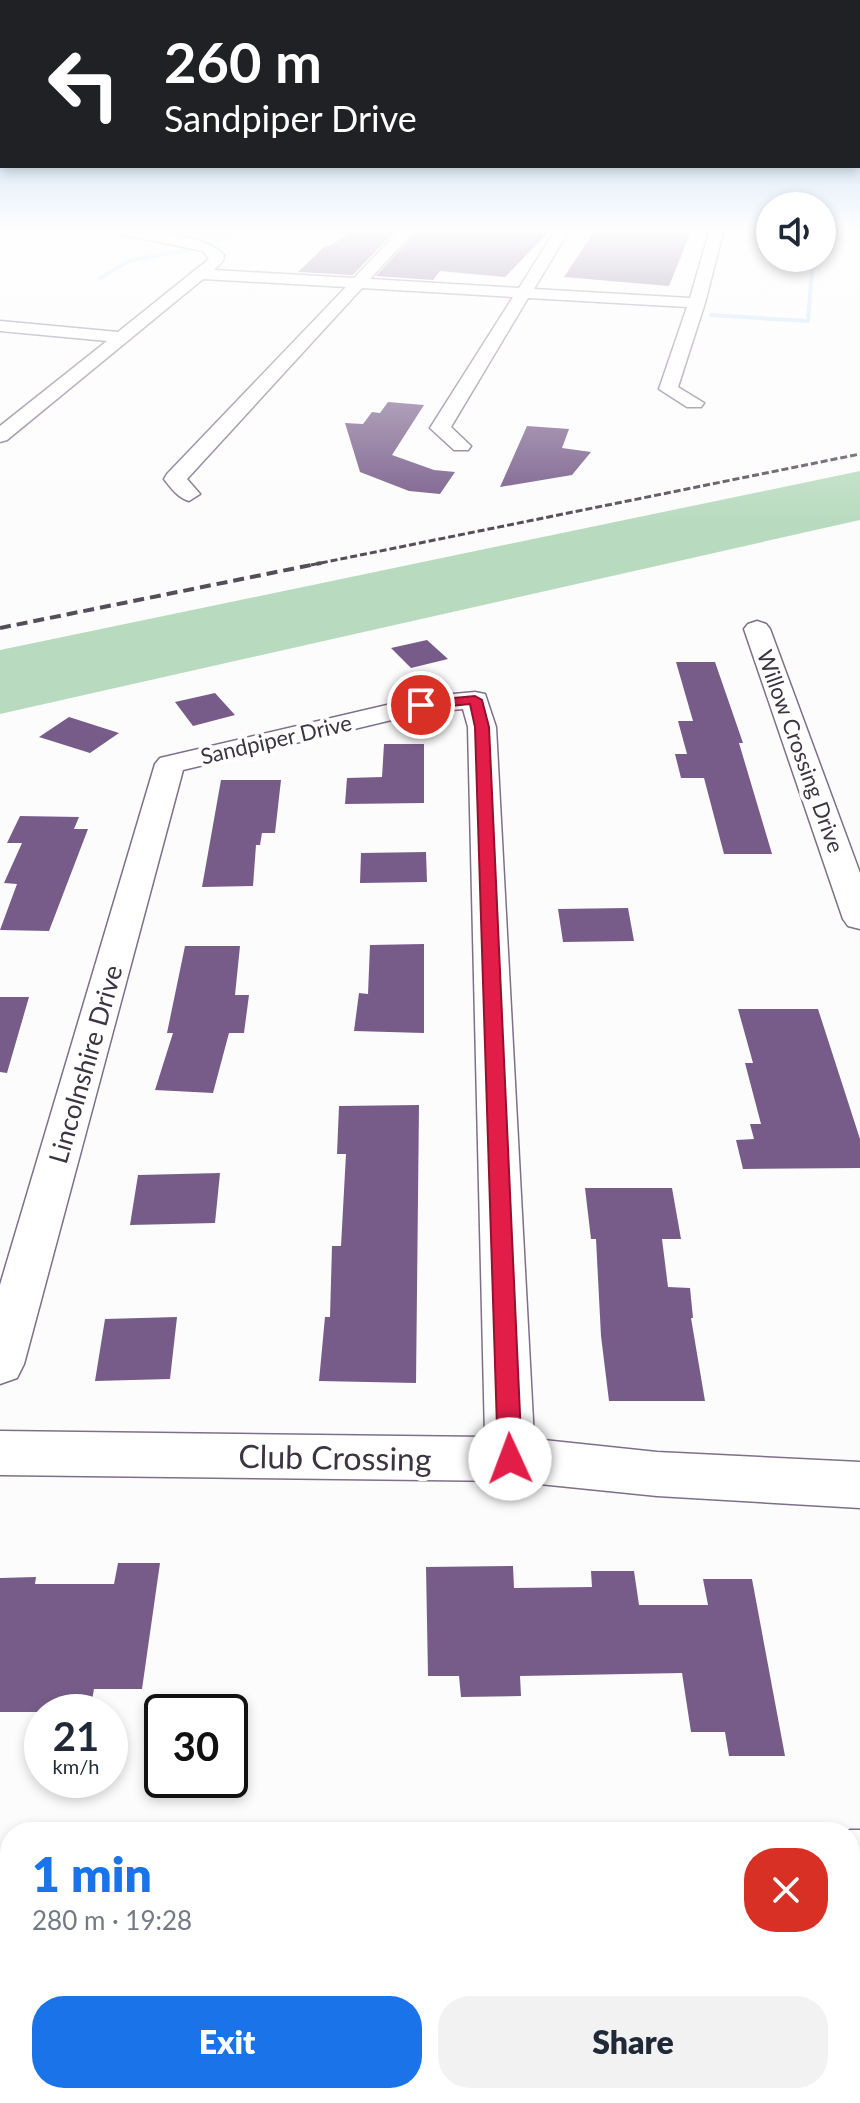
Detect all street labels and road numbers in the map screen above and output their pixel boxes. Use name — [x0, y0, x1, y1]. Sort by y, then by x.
street label: Willow Crossing Drive — [752, 646, 850, 856]
street label: Sandpiper Drive — [198, 708, 354, 770]
street label: Lincolnshire Drive — [41, 961, 129, 1167]
street label: Club Crossing — [238, 1436, 432, 1478]

